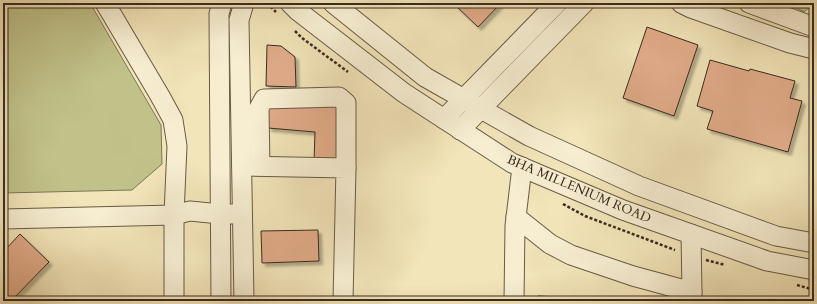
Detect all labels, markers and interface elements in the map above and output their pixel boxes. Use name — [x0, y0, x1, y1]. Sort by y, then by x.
street label: BHA MILLENIUM ROAD — [504, 150, 654, 228]

